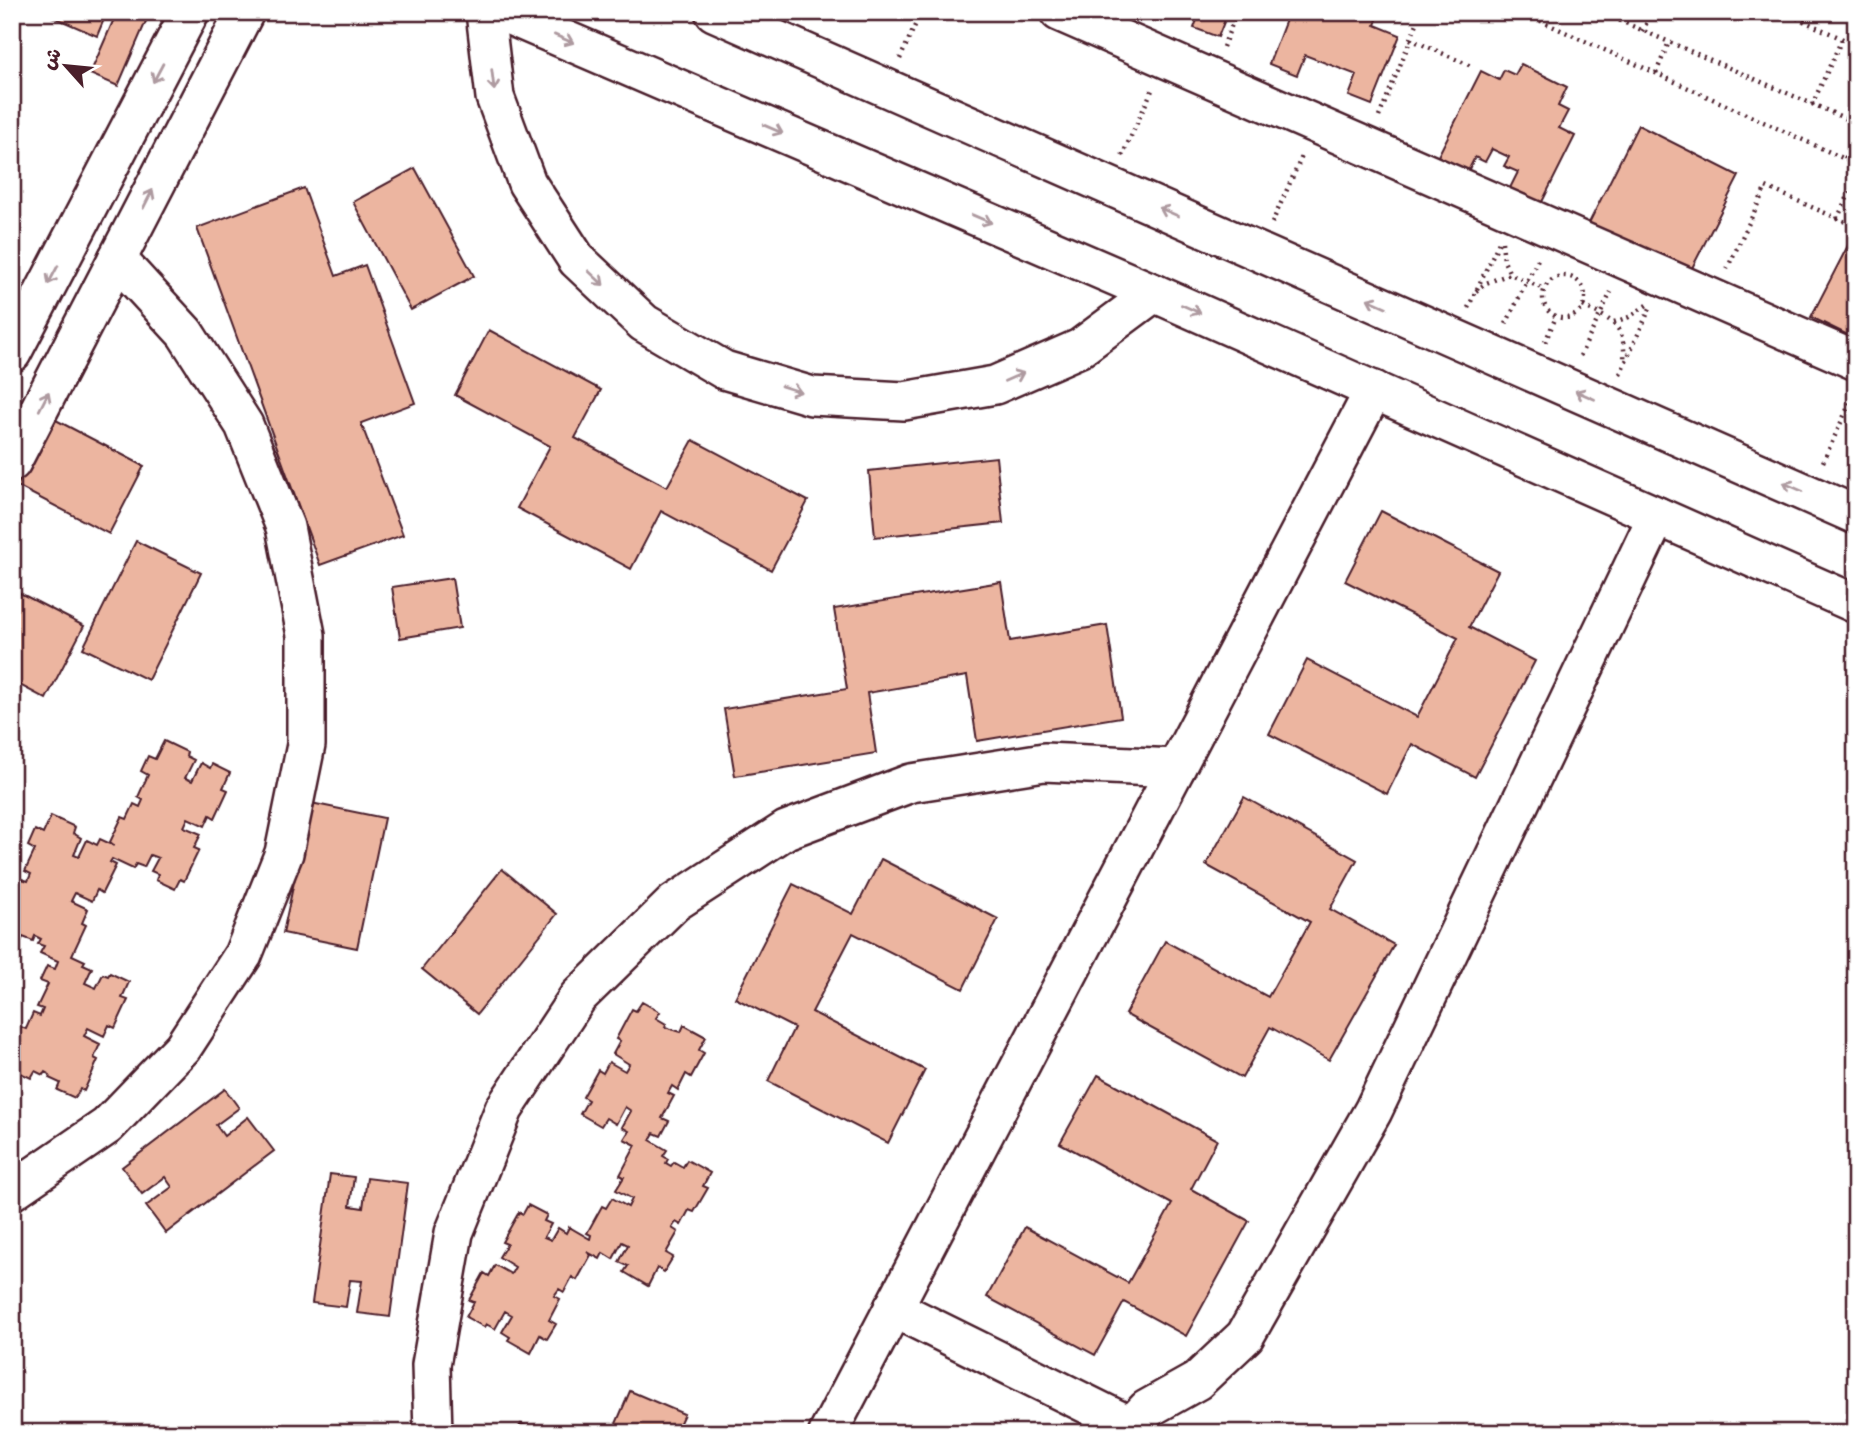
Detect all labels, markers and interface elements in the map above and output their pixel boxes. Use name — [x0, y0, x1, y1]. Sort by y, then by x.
north arrow — [32, 32, 102, 102]
one-way arrow — [553, 33, 574, 46]
text: ش — [35, 43, 69, 74]
one-way arrow — [151, 62, 164, 83]
one-way arrow — [486, 68, 499, 91]
one-way arrow — [762, 123, 783, 136]
one-way arrow — [142, 189, 156, 210]
one-way arrow — [1158, 205, 1180, 218]
one-way arrow — [971, 213, 992, 226]
one-way arrow — [46, 264, 60, 284]
one-way arrow — [587, 270, 604, 287]
one-way arrow — [1367, 296, 1388, 309]
one-way arrow — [1180, 303, 1201, 316]
one-way arrow — [1003, 370, 1024, 383]
one-way arrow — [779, 384, 801, 397]
one-way arrow — [1575, 388, 1597, 401]
one-way arrow — [37, 391, 51, 412]
one-way arrow — [1783, 480, 1804, 493]

